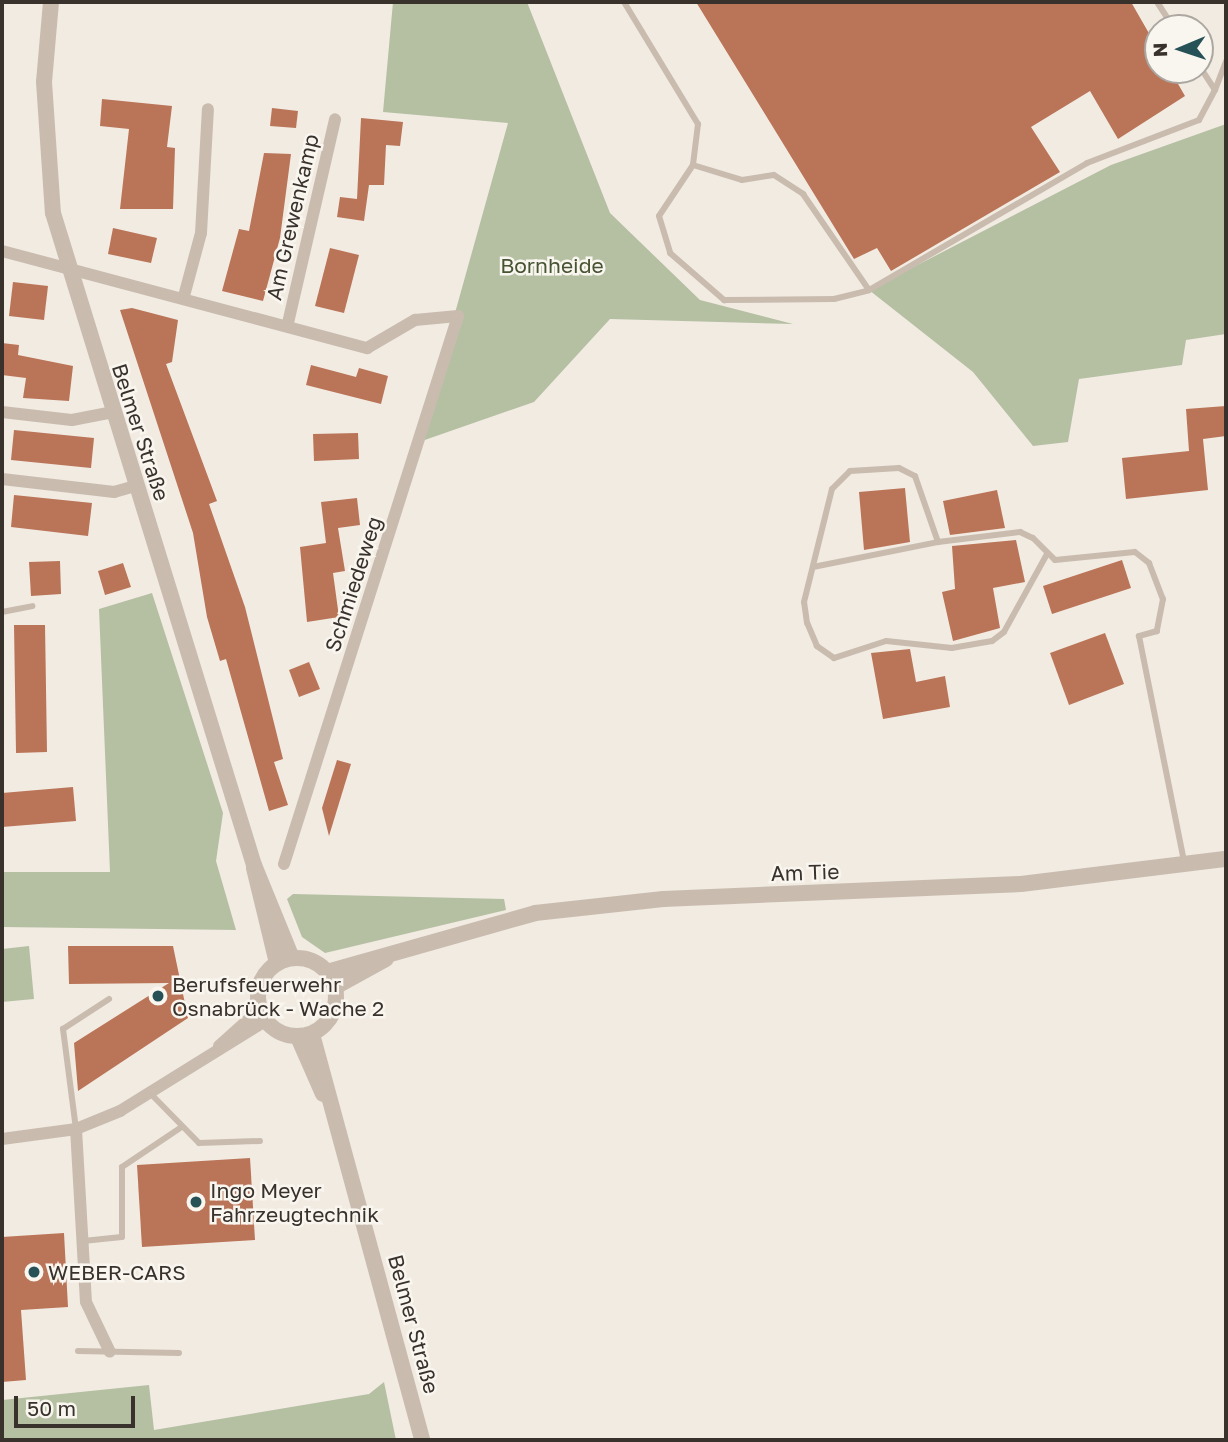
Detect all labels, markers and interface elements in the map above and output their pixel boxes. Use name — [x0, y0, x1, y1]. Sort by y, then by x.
north arrow — [1144, 14, 1214, 84]
text: N — [1148, 42, 1171, 57]
street label: Am Grewenkamp — [261, 132, 323, 302]
park label: Bornheide — [500, 252, 604, 278]
street label: Belmer Straße — [107, 360, 175, 504]
street label: Schmiedeweg — [319, 513, 387, 655]
street label: Am Tie — [770, 858, 840, 886]
place label: Berufsfeuerwehr Osnabrück - Wache 2 — [172, 971, 384, 1021]
marker: Berufsfeuerwehr Osnabrück - Wache 2 — [150, 988, 166, 1004]
place label: Ingo Meyer Fahrzeugtechnik — [210, 1177, 379, 1227]
marker: Ingo Meyer Fahrzeugtechnik — [188, 1194, 204, 1210]
street label: Belmer Straße — [383, 1252, 445, 1396]
place label: WEBER-CARS — [48, 1259, 186, 1285]
marker: WEBER-CARS — [26, 1264, 42, 1280]
scale bar — [18, 1382, 138, 1426]
text: 50 m — [27, 1395, 76, 1421]

